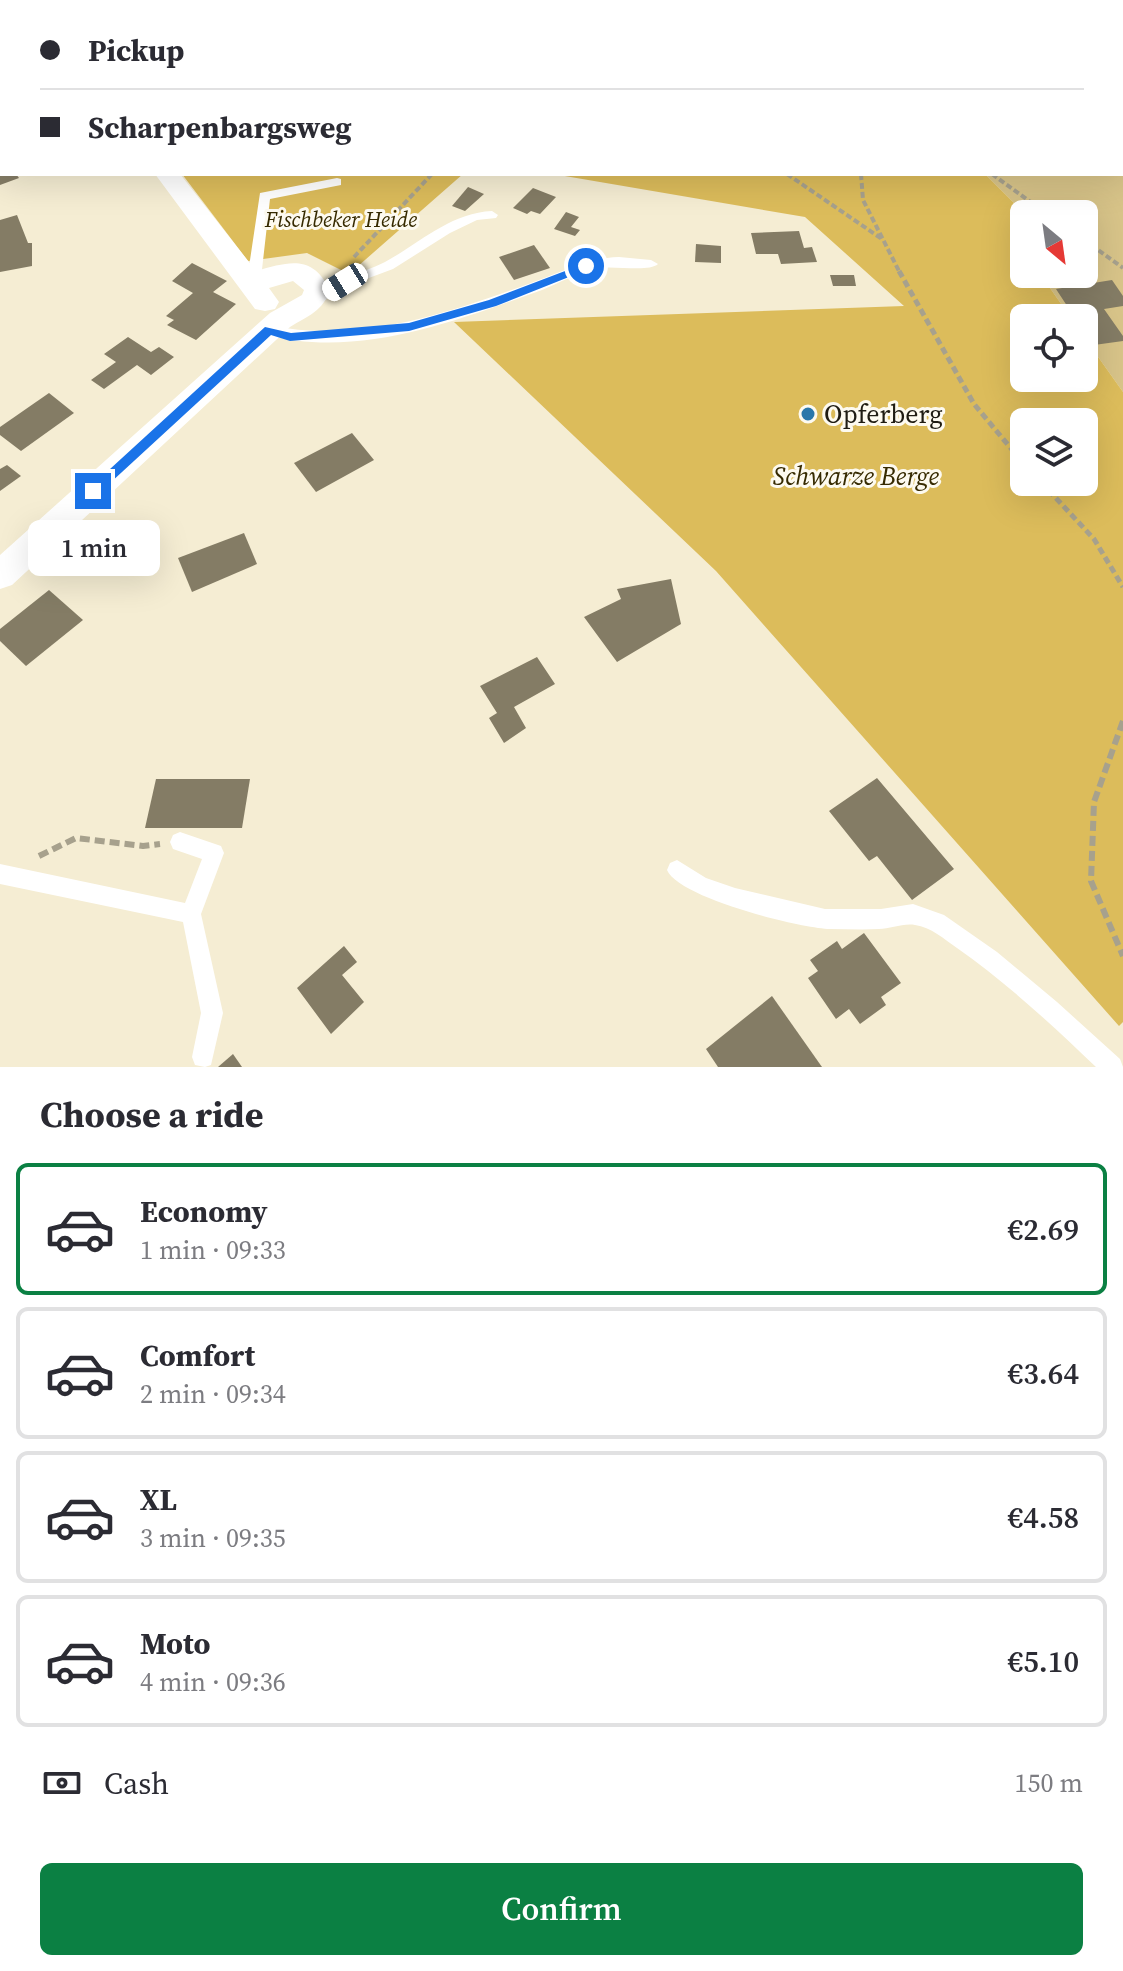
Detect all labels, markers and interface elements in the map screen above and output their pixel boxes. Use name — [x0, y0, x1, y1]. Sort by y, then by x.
text: Pickup — [88, 30, 184, 71]
text: Scharpenbargsweg — [88, 107, 352, 148]
north arrow — [1010, 200, 1098, 288]
map controls — [1010, 200, 1098, 496]
park label: Fischbeker Heide — [264, 204, 417, 234]
route start — [568, 248, 604, 284]
car — [318, 259, 372, 305]
button: locate — [1010, 304, 1098, 392]
place label: Opferberg — [824, 396, 943, 432]
marker: Opferberg — [799, 405, 817, 423]
button: layers — [1010, 408, 1098, 496]
park label: Schwarze Berge — [773, 458, 940, 494]
route end — [75, 473, 111, 509]
callout: 1 min — [27, 519, 159, 575]
text: 1 min — [61, 530, 127, 566]
text: Choose a ride — [40, 1090, 263, 1139]
text: Economy — [140, 1191, 268, 1232]
icon: car — [44, 1193, 116, 1265]
text: €2.69 — [1008, 1209, 1079, 1250]
text: 1 min · 09:33 — [140, 1232, 286, 1268]
text: Comfort — [140, 1335, 255, 1376]
icon: car — [44, 1337, 116, 1409]
text: €3.64 — [1008, 1353, 1079, 1394]
text: 2 min · 09:34 — [140, 1376, 286, 1412]
text: XL — [140, 1479, 177, 1520]
icon: car — [44, 1481, 116, 1553]
text: €4.58 — [1008, 1497, 1079, 1538]
text: 3 min · 09:35 — [140, 1520, 286, 1556]
text: Moto — [140, 1623, 211, 1664]
icon: car — [44, 1625, 116, 1697]
text: €5.10 — [1008, 1641, 1079, 1682]
text: 4 min · 09:36 — [140, 1664, 286, 1700]
icon: cash — [40, 1761, 84, 1805]
text: Cash — [104, 1763, 169, 1804]
text: 150 m — [1015, 1765, 1083, 1801]
button: Confirm — [40, 1863, 1083, 1955]

